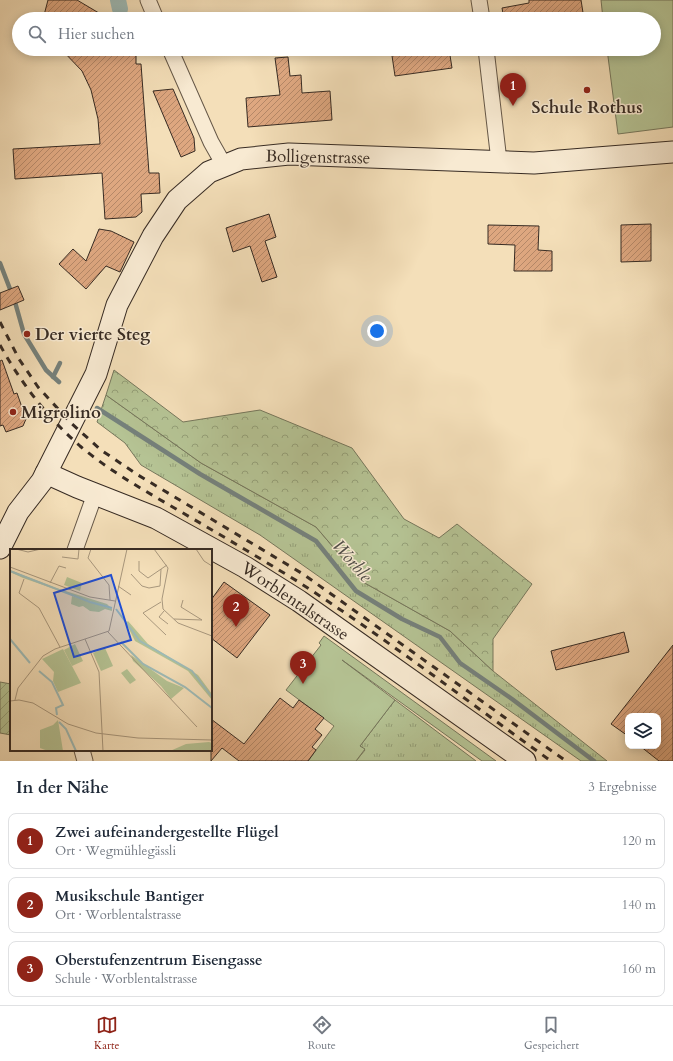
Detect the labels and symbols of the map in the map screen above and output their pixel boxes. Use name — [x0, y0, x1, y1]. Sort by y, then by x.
pin: 1 — [500, 73, 526, 106]
marker: Schule Rothus — [582, 85, 592, 95]
place label: Schule Rothus — [531, 96, 643, 119]
street label: Bolligenstrasse — [265, 145, 371, 169]
your location — [367, 321, 387, 341]
place label: Der vierte Steg — [35, 323, 151, 346]
marker: Der vierte Steg — [22, 329, 32, 339]
place label: Migrolino — [21, 401, 101, 424]
marker: Migrolino — [8, 407, 18, 417]
water label: Worble — [326, 534, 378, 589]
inset map — [10, 549, 212, 751]
street label: Worblentalstrasse — [236, 556, 354, 646]
pin: 2 — [223, 594, 249, 627]
pin: 3 — [290, 651, 316, 684]

